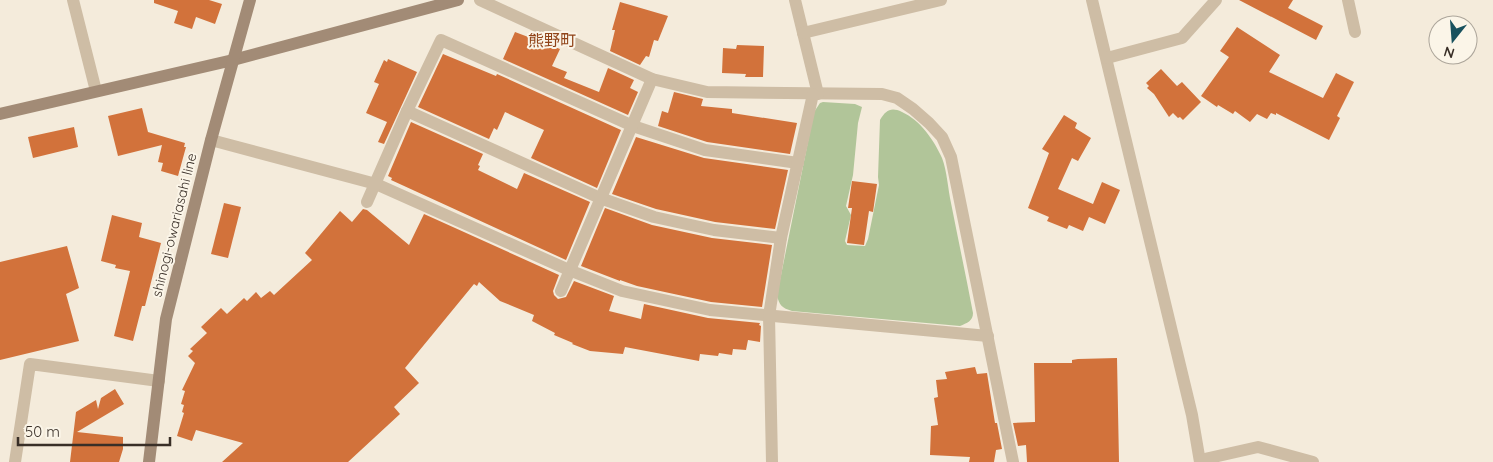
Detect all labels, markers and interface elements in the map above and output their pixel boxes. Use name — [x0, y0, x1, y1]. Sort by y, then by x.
north arrow — [1428, 15, 1478, 65]
district label: 熊野町 — [528, 30, 576, 50]
text: N — [1442, 42, 1457, 63]
street label: shinogi-owariasahi line — [147, 151, 201, 299]
scale bar — [18, 414, 170, 446]
text: 50 m — [25, 422, 60, 441]

